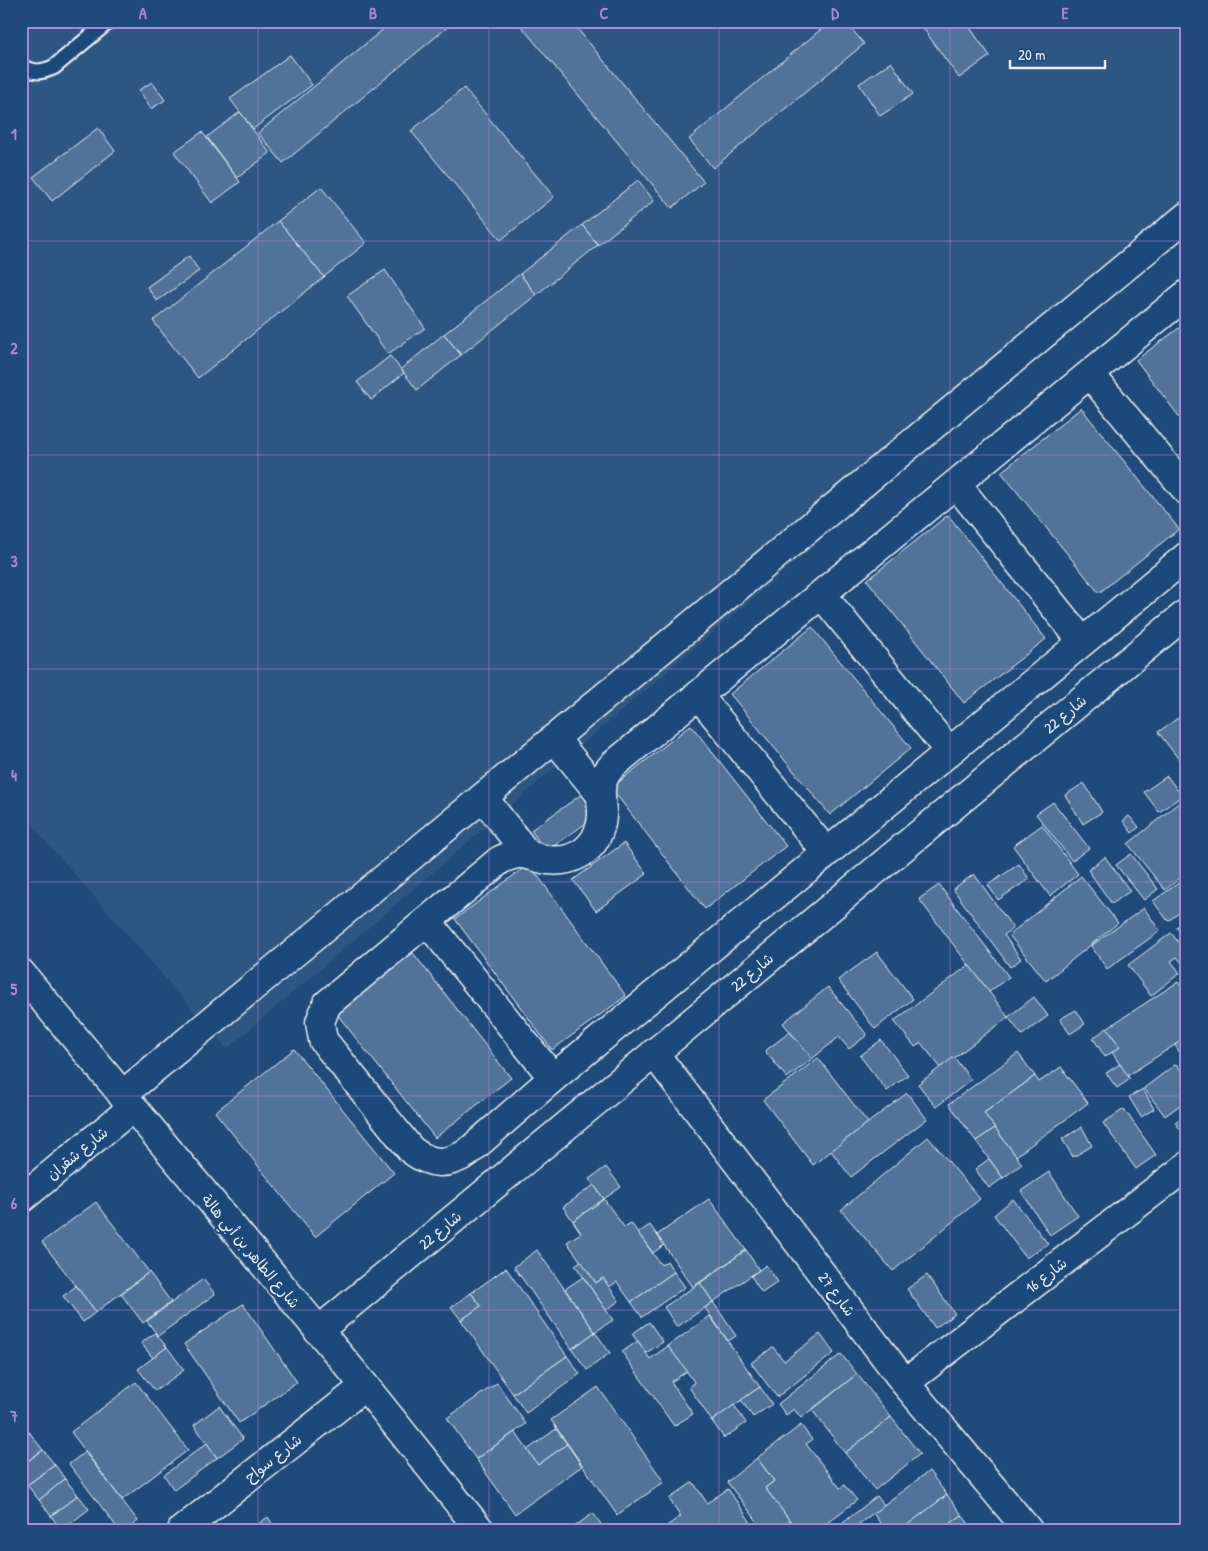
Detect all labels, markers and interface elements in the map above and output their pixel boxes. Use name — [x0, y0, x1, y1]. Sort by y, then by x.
text: A — [139, 2, 147, 24]
text: B — [369, 2, 377, 24]
text: C — [600, 2, 609, 24]
text: D — [831, 2, 839, 24]
text: E — [1061, 2, 1069, 24]
scale bar — [1010, 38, 1106, 70]
text: 20 m — [1018, 44, 1045, 65]
text: 1 — [11, 123, 17, 145]
text: 2 — [10, 337, 18, 359]
text: 3 — [10, 550, 18, 572]
street label: شارع 22 — [1039, 690, 1091, 738]
text: 4 — [11, 764, 17, 786]
street label: شارع 22 — [726, 948, 778, 996]
text: 5 — [11, 978, 18, 1000]
street label: شارع شقران — [42, 1122, 112, 1184]
street label: شارع الطاهر بن أبي هالة — [195, 1189, 305, 1314]
text: 6 — [11, 1192, 18, 1214]
street label: شارع 22 — [414, 1206, 466, 1254]
street label: شارع 16 — [1021, 1252, 1071, 1298]
street label: شارع 27 — [813, 1268, 861, 1320]
text: 7 — [9, 1405, 18, 1427]
street label: شارع سواح — [240, 1429, 306, 1487]

